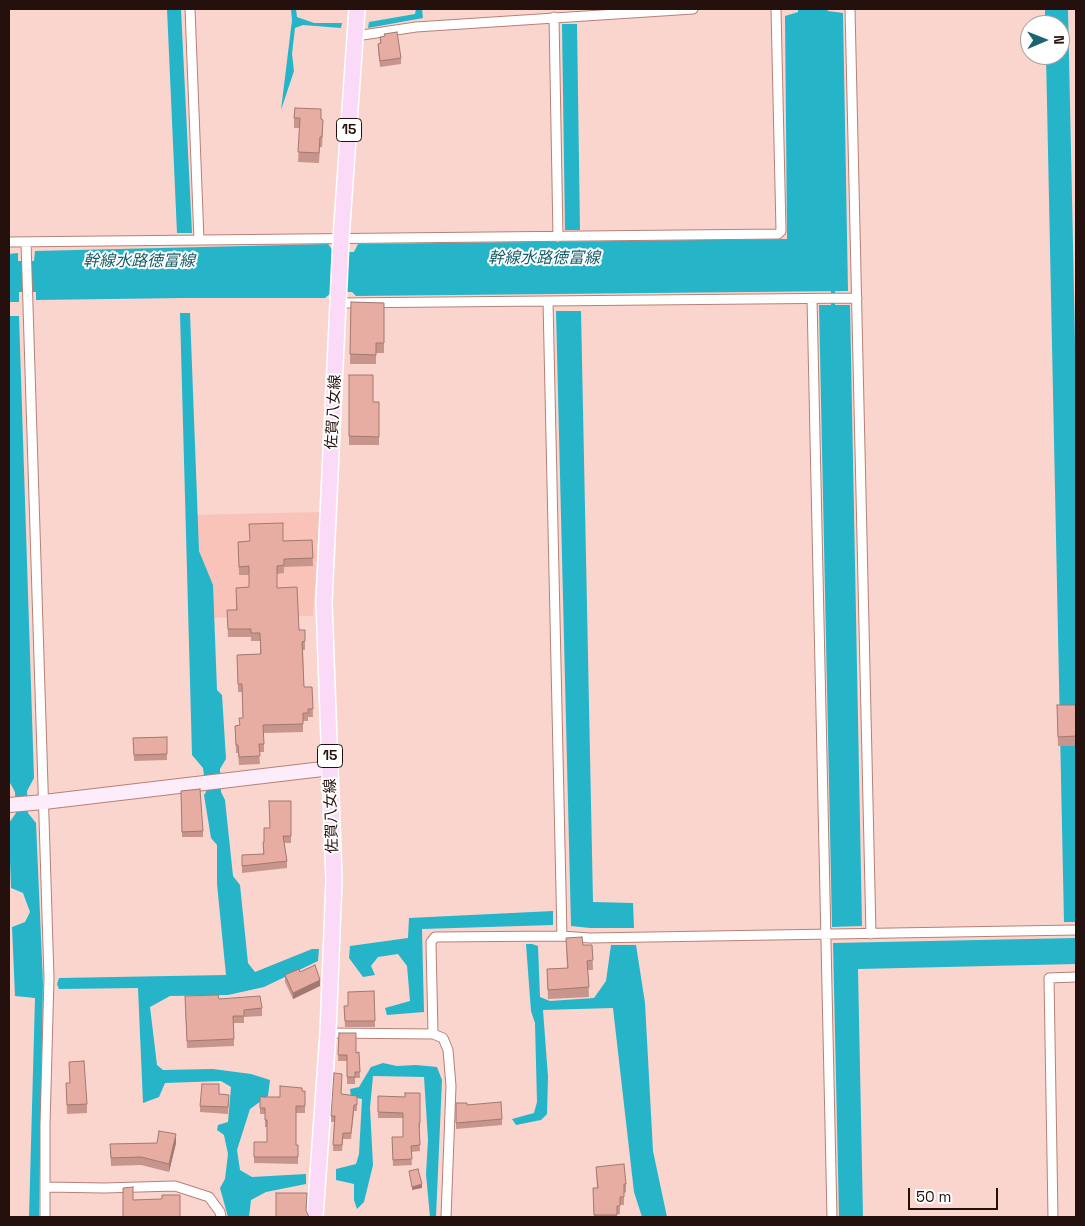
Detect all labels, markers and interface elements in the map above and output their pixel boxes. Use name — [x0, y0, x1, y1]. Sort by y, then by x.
north arrow — [1020, 15, 1070, 65]
text: N — [1050, 35, 1068, 45]
road number: 15 — [336, 118, 362, 142]
water label: 幹線水路徳富線 — [488, 249, 600, 269]
water label: 幹線水路徳富線 — [83, 252, 195, 272]
street label: 佐賀八女線 — [323, 374, 345, 450]
road number: 15 — [318, 744, 342, 768]
street label: 佐賀八女線 — [322, 778, 342, 854]
scale bar — [910, 1178, 1000, 1210]
text: 50 m — [916, 1187, 951, 1206]

